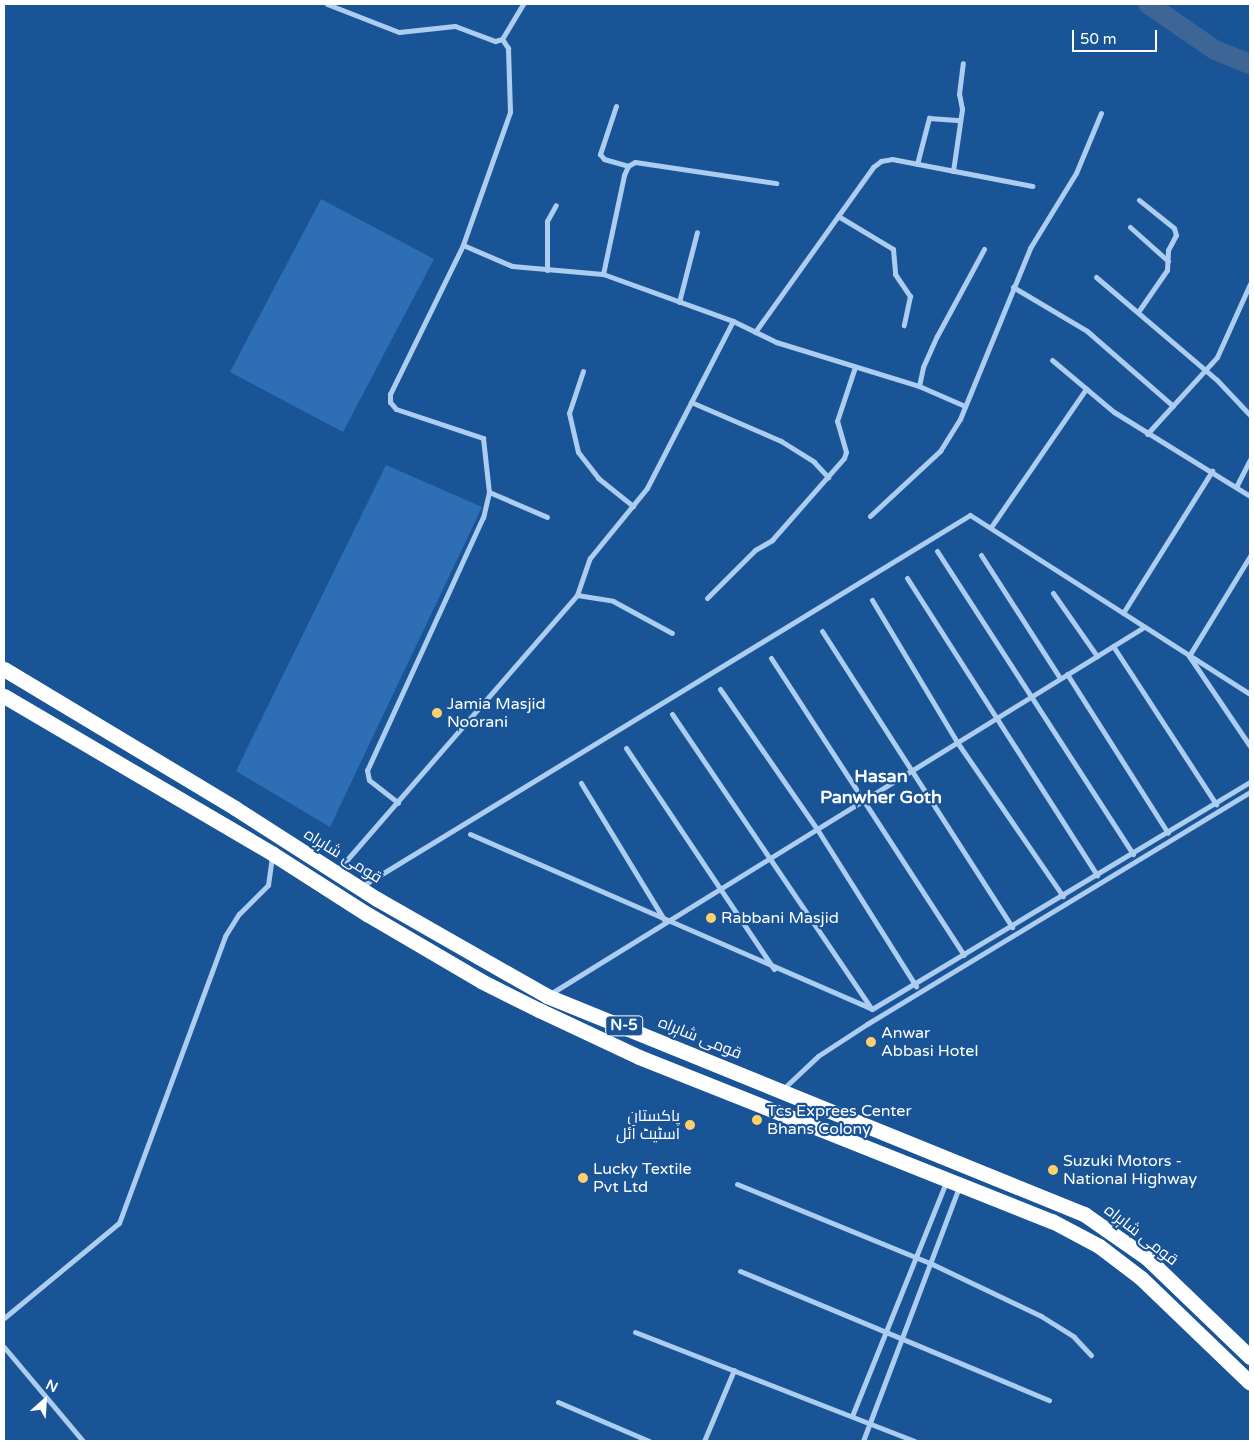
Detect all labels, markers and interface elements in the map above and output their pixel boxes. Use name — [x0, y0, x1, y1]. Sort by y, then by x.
scale bar — [1074, 20, 1159, 52]
text: 50 m — [1080, 30, 1117, 48]
place label: Jamia Masjid Noorani — [447, 694, 546, 732]
marker: Jamia Masjid Noorani — [431, 707, 443, 719]
district label: Hasan Panwher Goth — [820, 766, 942, 809]
street label: قومی شاہراہ — [301, 824, 385, 888]
place label: Rabbani Masjid — [721, 908, 839, 928]
marker: Rabbani Masjid — [705, 912, 717, 924]
street label: قومی شاہراہ — [656, 1013, 744, 1063]
road number: N-5 — [604, 1014, 644, 1038]
place label: Anwar Abbasi Hotel — [881, 1023, 978, 1061]
marker: Anwar Abbasi Hotel — [865, 1036, 877, 1048]
place label: Tcs Exprees Center Bhans Colony — [767, 1101, 912, 1139]
place label: پاکستان اسٹیٹ آئل — [616, 1106, 680, 1144]
marker: Tcs Exprees Center Bhans Colony — [751, 1114, 763, 1126]
marker: پاکستان اسٹیٹ آئل — [684, 1119, 696, 1131]
place label: Suzuki Motors - National Highway — [1063, 1151, 1197, 1189]
place label: Lucky Textile Pvt Ltd — [593, 1159, 691, 1197]
marker: Suzuki Motors - National Highway — [1047, 1164, 1059, 1176]
marker: Lucky Textile Pvt Ltd — [577, 1172, 589, 1184]
street label: قومی شاہراہ — [1100, 1200, 1182, 1270]
north arrow — [20, 1375, 70, 1425]
text: N — [43, 1376, 61, 1396]

